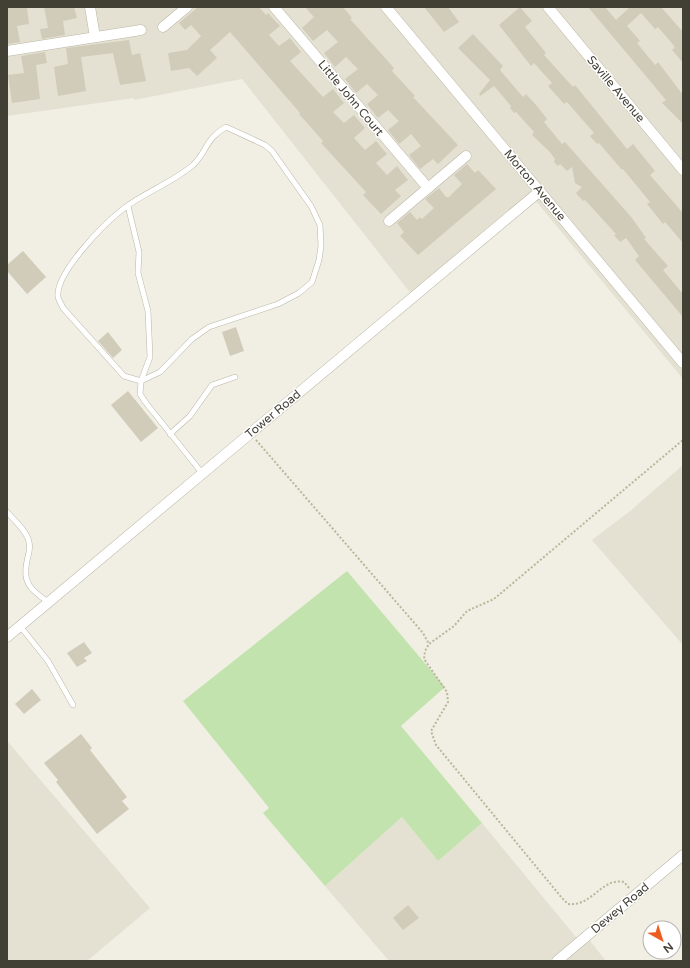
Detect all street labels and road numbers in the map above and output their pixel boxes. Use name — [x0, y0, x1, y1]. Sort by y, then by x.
street label: Saville Avenue — [584, 53, 648, 125]
street label: Little John Court — [315, 57, 387, 139]
street label: Morton Avenue — [501, 147, 569, 224]
street label: Tower Road — [243, 387, 303, 441]
street label: Dewey Road — [588, 880, 652, 936]

